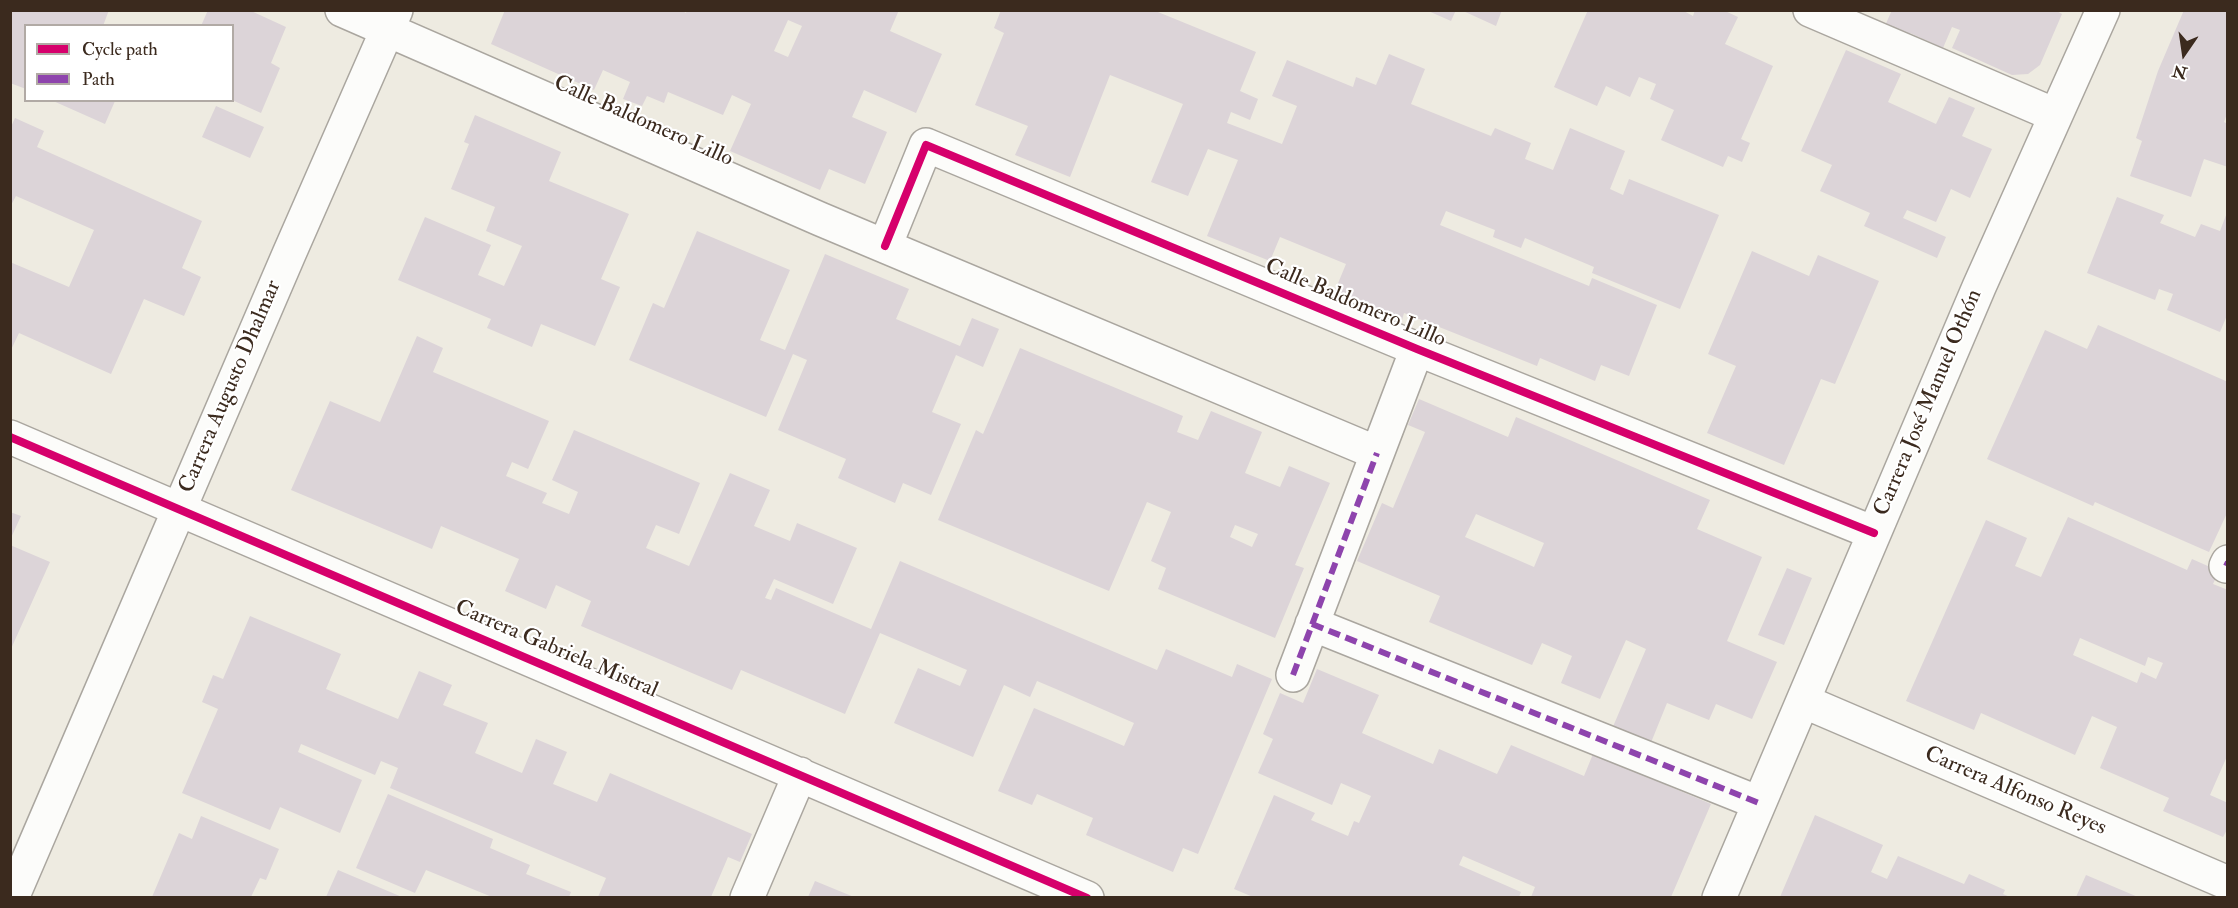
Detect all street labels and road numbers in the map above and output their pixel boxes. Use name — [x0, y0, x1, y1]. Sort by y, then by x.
street label: Calle Baldomero Lillo — [549, 71, 737, 173]
street label: Calle Baldomero Lillo — [1261, 254, 1449, 354]
street label: Carrera Augusto Dhalmar — [174, 277, 288, 497]
street label: Carrera José Manuel Othón — [1869, 286, 1989, 520]
street label: Carrera Gabriela Mistral — [451, 595, 661, 705]
street label: Carrera Alfonso Reyes — [1920, 742, 2110, 842]

